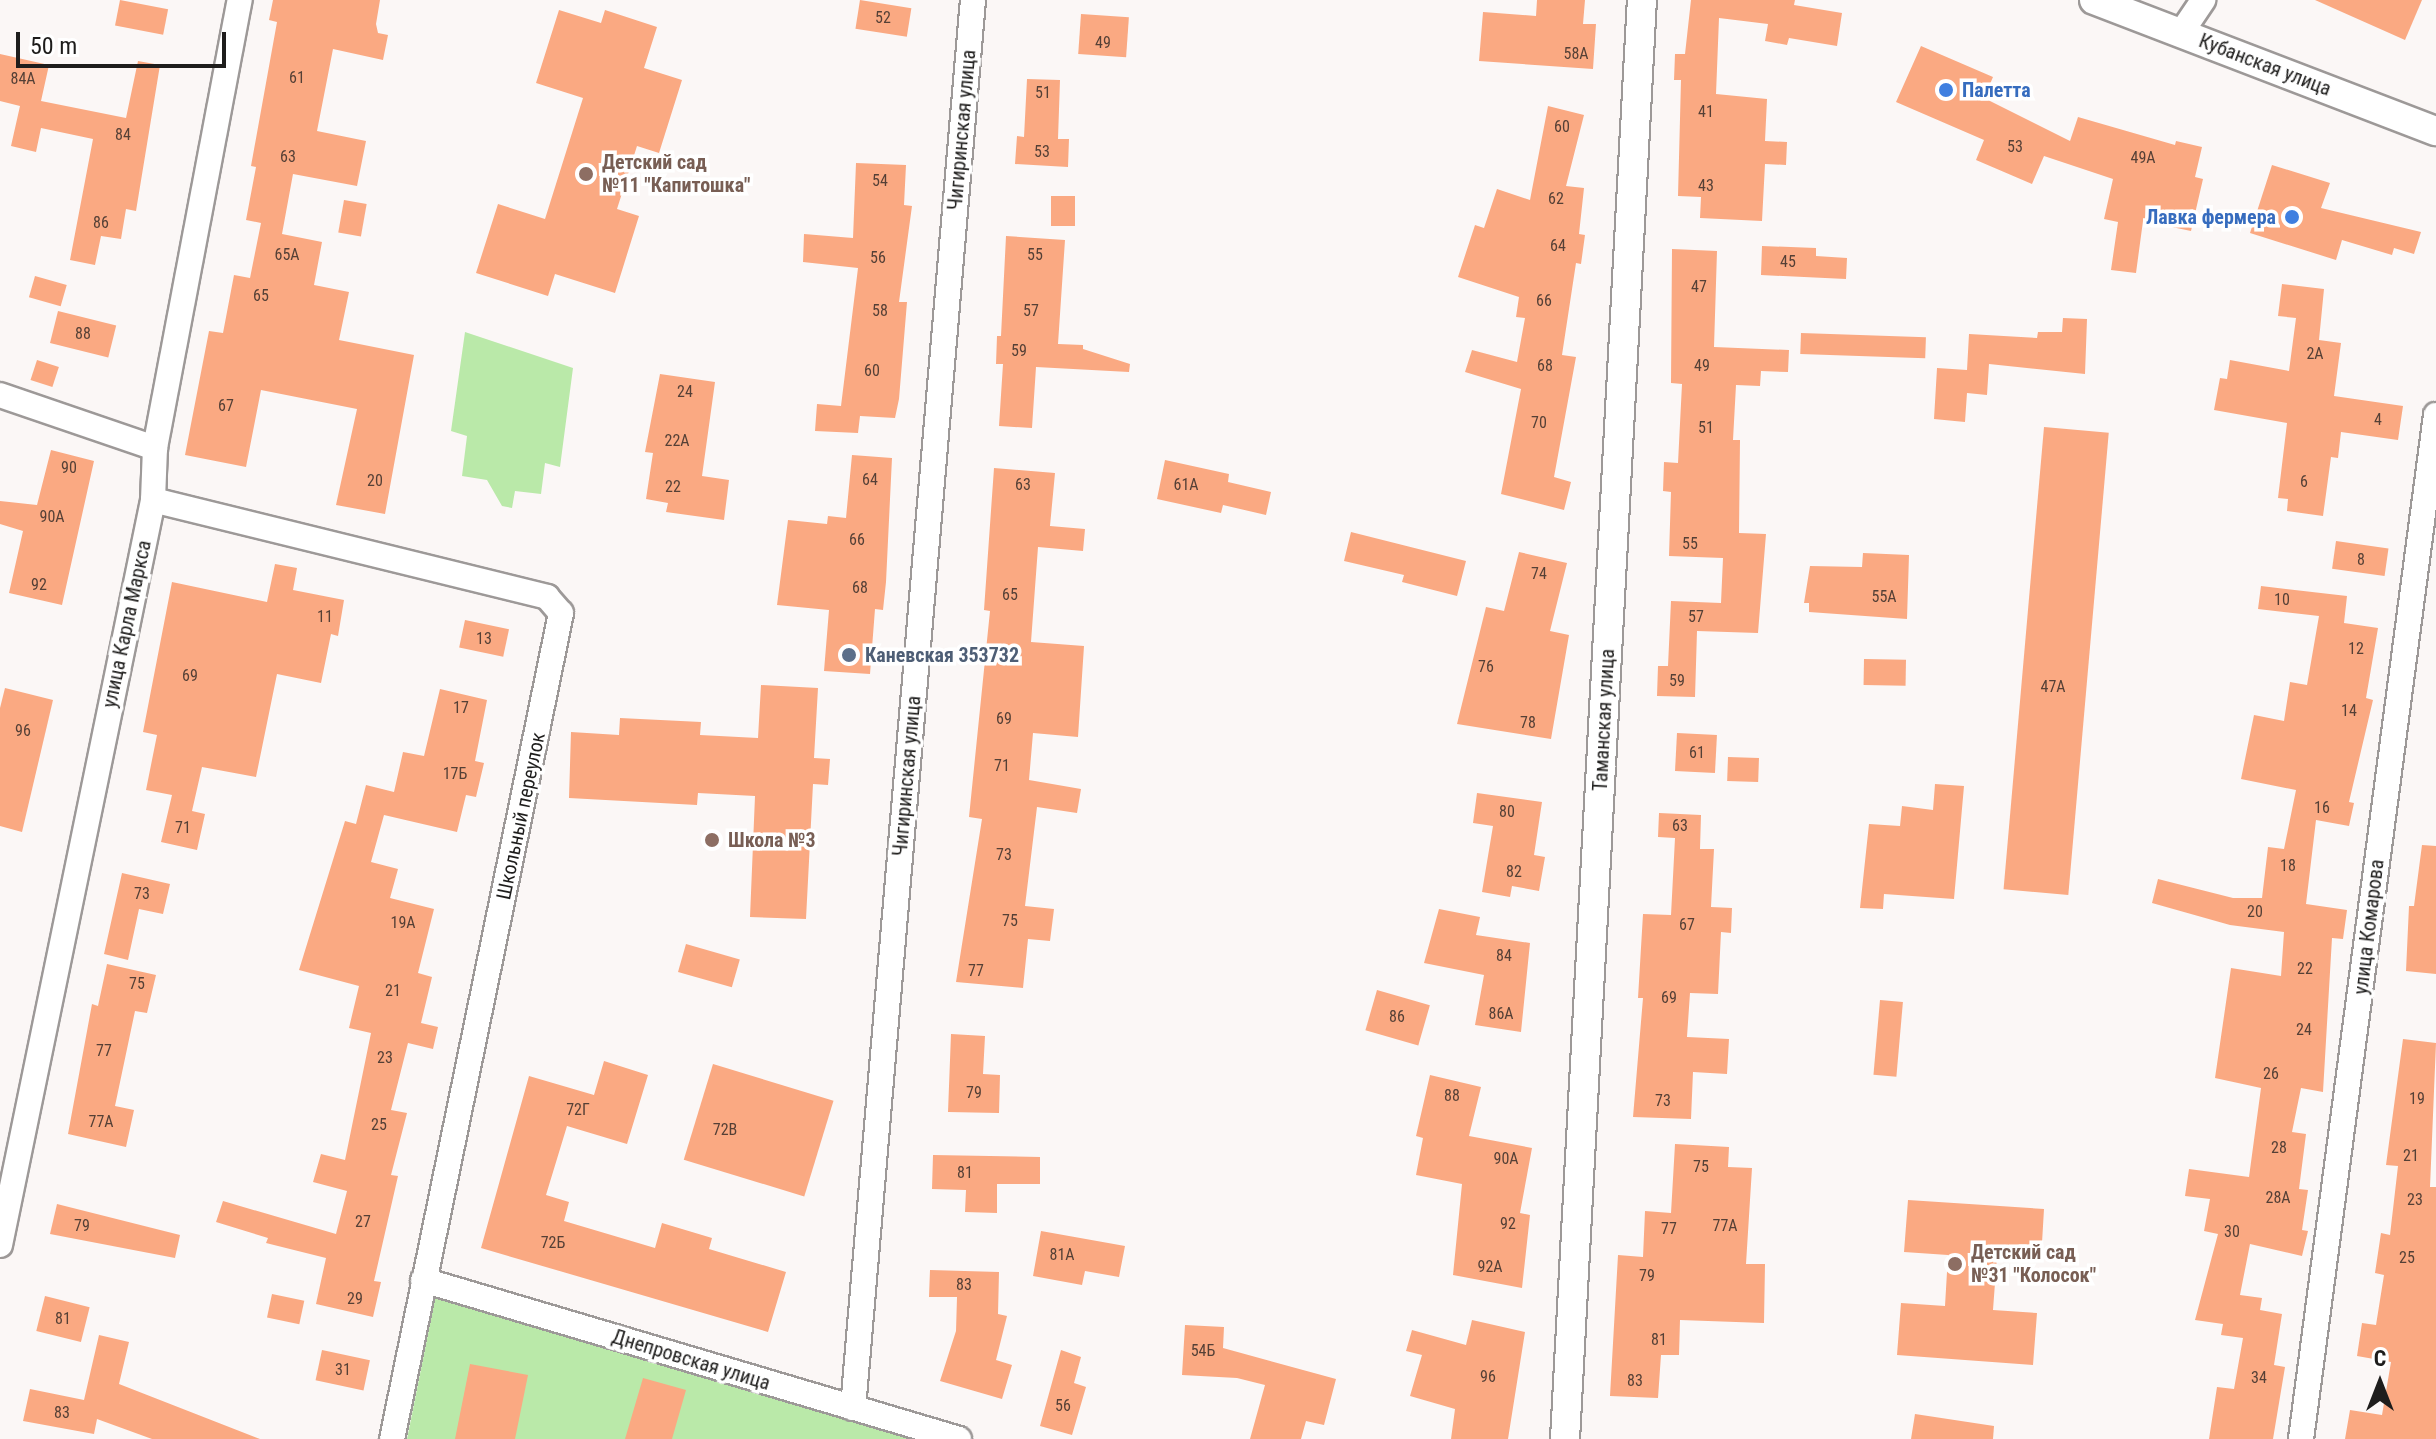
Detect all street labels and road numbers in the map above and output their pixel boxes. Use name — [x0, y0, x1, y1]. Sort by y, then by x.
street label: Кубанская улица — [2196, 29, 2334, 101]
street label: Чигиринская улица — [943, 49, 981, 211]
street label: улица Карла Маркса — [98, 538, 156, 710]
street label: Таманская улица — [1588, 648, 1620, 792]
street label: Чигиринская улица — [888, 695, 926, 857]
street label: Школьный переулок — [492, 730, 550, 902]
street label: улица Комарова — [2349, 858, 2389, 996]
street label: Днепровская улица — [609, 1325, 773, 1395]

